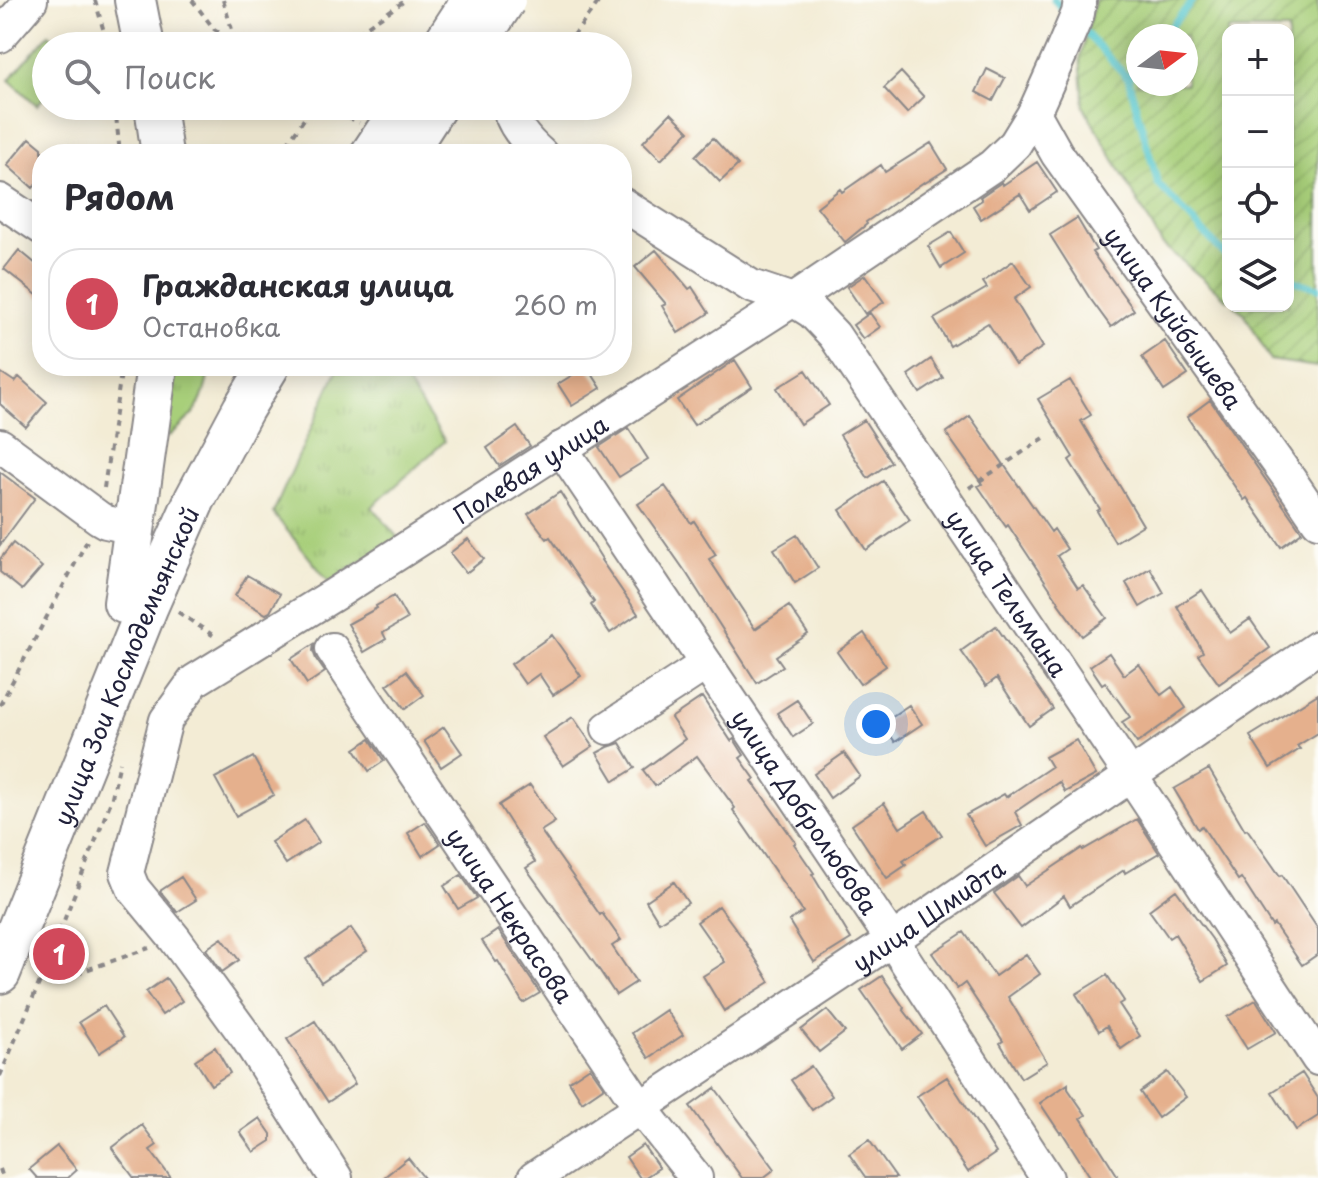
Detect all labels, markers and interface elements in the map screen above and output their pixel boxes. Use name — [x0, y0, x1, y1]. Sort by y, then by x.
north arrow — [1126, 24, 1198, 96]
map controls — [1222, 24, 1294, 312]
button: + — [1222, 24, 1294, 96]
search box — [32, 32, 632, 120]
icon: search — [60, 54, 104, 98]
text: Поиск — [124, 54, 215, 99]
button: − — [1222, 96, 1294, 168]
button: locate — [1222, 168, 1294, 240]
text: Рядом — [64, 170, 175, 222]
street label: улица Куйбышева — [1096, 219, 1252, 416]
button: layers — [1222, 240, 1294, 312]
text: Гражданская улица — [142, 262, 454, 307]
text: 1 — [86, 285, 98, 324]
text: 260 m — [514, 285, 598, 324]
text: Остановка — [142, 307, 280, 346]
street label: Полевая улица — [446, 406, 615, 532]
street label: улица Зои Космодемьянской — [43, 500, 208, 830]
street label: улица Тельмана — [938, 502, 1077, 684]
street label: улица Добролюбова — [723, 702, 888, 921]
your location — [856, 704, 896, 744]
street label: улица Некрасова — [438, 819, 583, 1010]
street label: улица Шмидта — [845, 850, 1012, 980]
pin: 1 — [33, 924, 85, 984]

